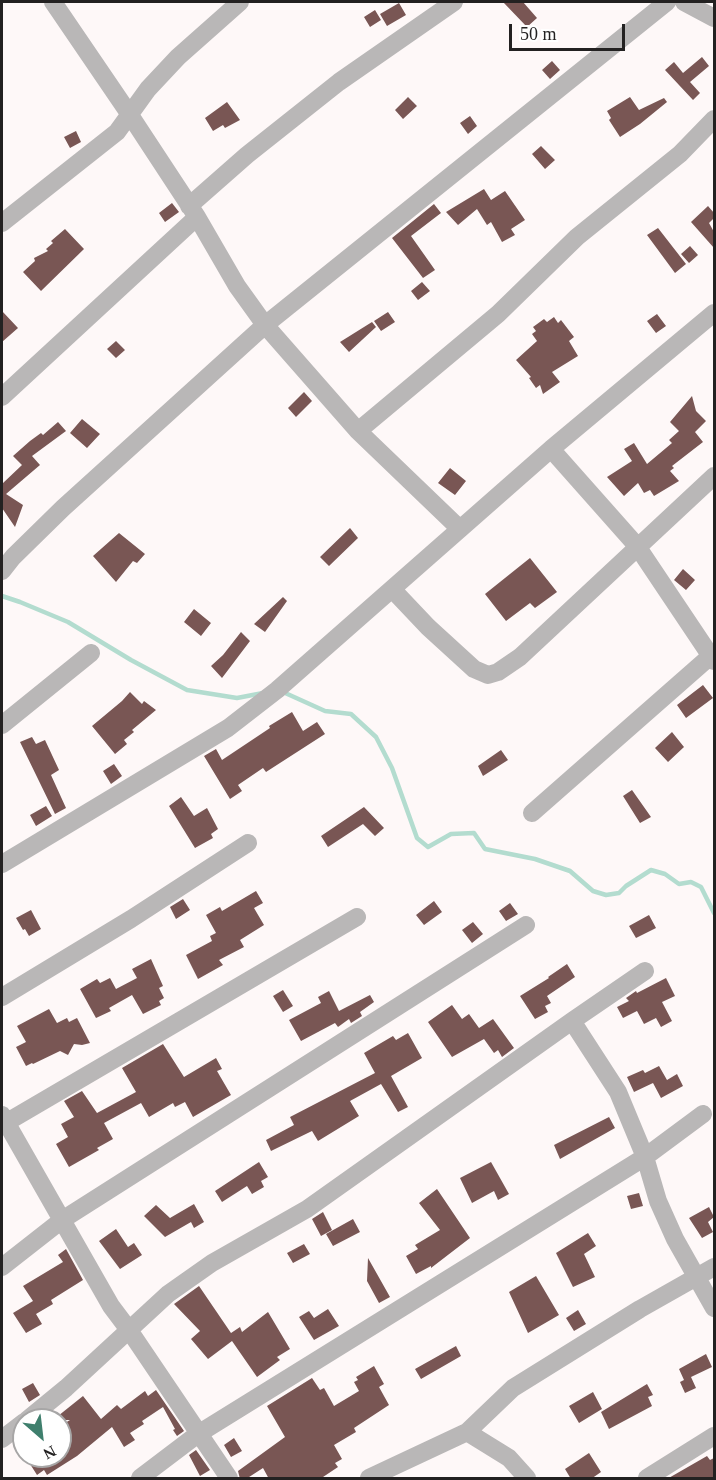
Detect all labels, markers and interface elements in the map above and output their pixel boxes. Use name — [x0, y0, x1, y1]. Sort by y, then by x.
scale bar — [512, 12, 628, 50]
text: 50 m — [520, 24, 557, 44]
north arrow — [12, 1408, 72, 1468]
text: N — [41, 1442, 59, 1463]

